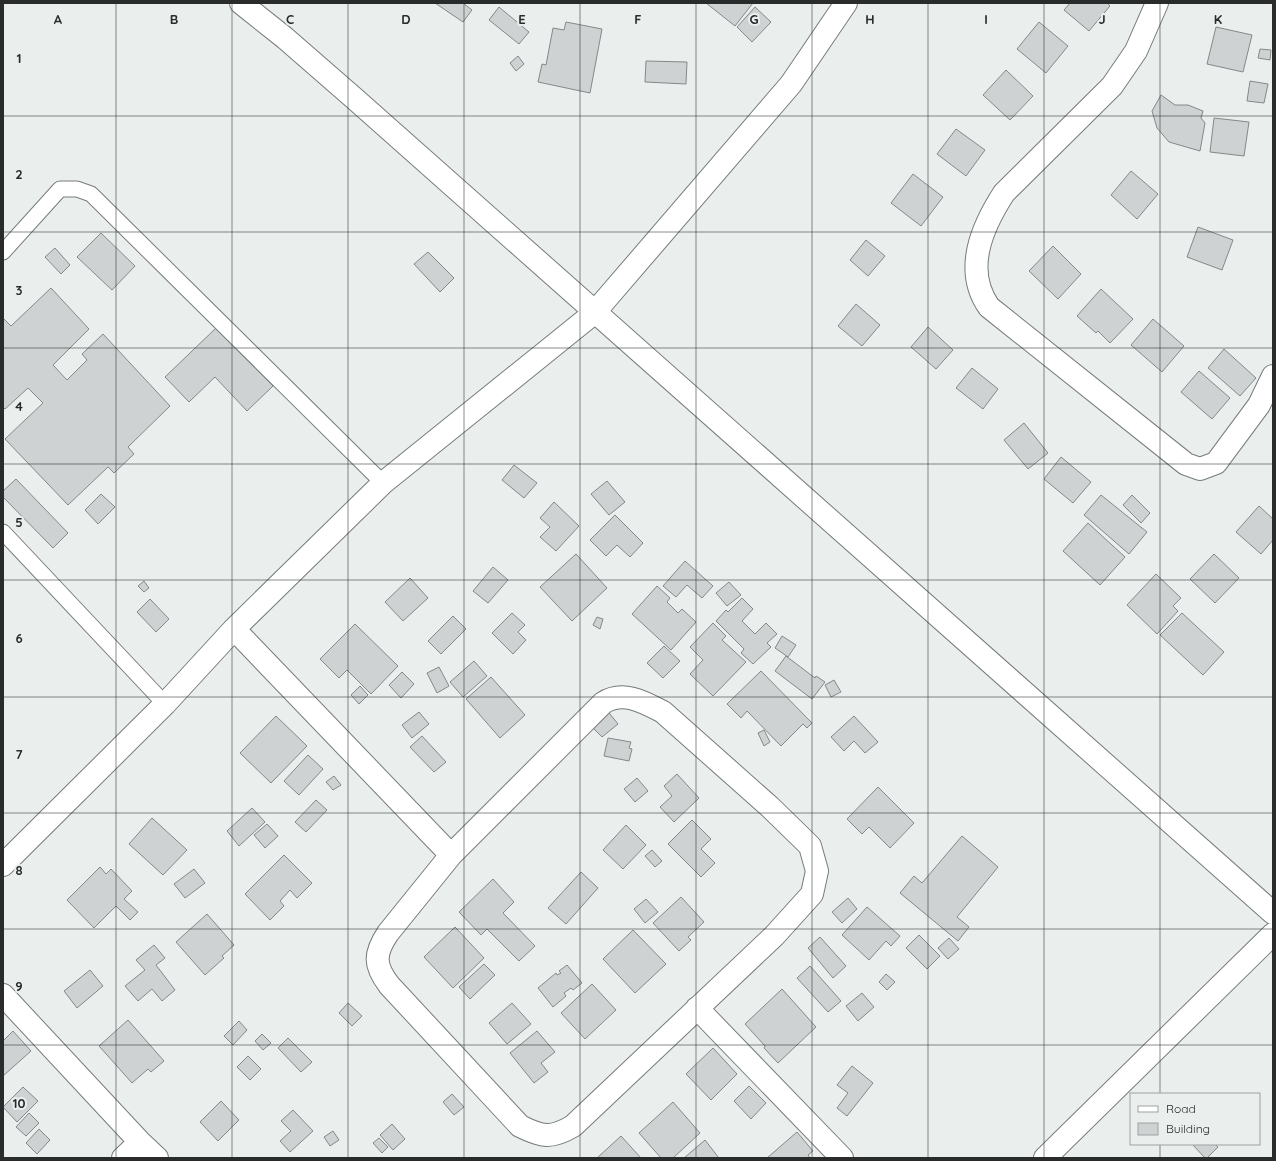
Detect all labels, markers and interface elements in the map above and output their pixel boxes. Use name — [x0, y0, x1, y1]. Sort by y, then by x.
text: A — [54, 11, 63, 27]
text: B — [170, 11, 178, 27]
text: C — [286, 11, 294, 27]
text: D — [401, 11, 411, 27]
text: E — [518, 11, 526, 27]
text: F — [634, 11, 642, 27]
text: G — [749, 11, 759, 27]
text: H — [865, 11, 875, 27]
text: I — [984, 11, 988, 27]
text: J — [1098, 11, 1106, 27]
text: K — [1214, 11, 1223, 27]
text: 1 — [16, 50, 22, 66]
text: 2 — [15, 166, 23, 182]
text: 3 — [16, 282, 23, 298]
text: 4 — [15, 398, 23, 414]
text: 5 — [15, 514, 23, 530]
text: 6 — [15, 630, 23, 646]
text: 7 — [15, 746, 23, 762]
text: 8 — [15, 862, 23, 878]
text: 9 — [15, 978, 23, 994]
legend — [1130, 1093, 1260, 1145]
text: 10 — [12, 1095, 26, 1111]
text: Road — [1166, 1101, 1196, 1116]
text: Building — [1166, 1121, 1210, 1136]

